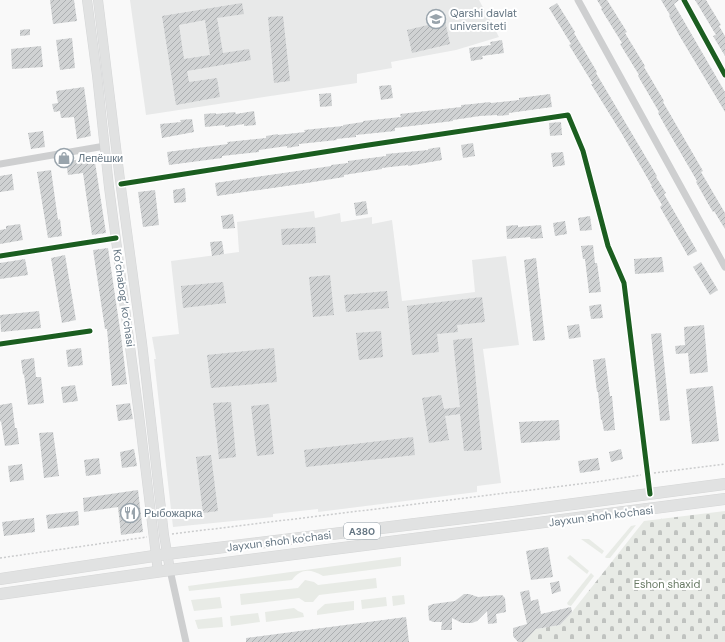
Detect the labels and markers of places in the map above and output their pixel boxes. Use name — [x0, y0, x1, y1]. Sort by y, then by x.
place label: Qarshi davlat universiteti — [450, 6, 517, 33]
school or university icon: Qarshi davlat universiteti — [425, 8, 447, 30]
shop icon: Лепёшки — [53, 147, 75, 169]
place label: Лепёшки — [78, 151, 123, 165]
restaurant icon: Рыбожарка — [119, 502, 141, 524]
place label: Рыбожарка — [144, 506, 203, 520]

